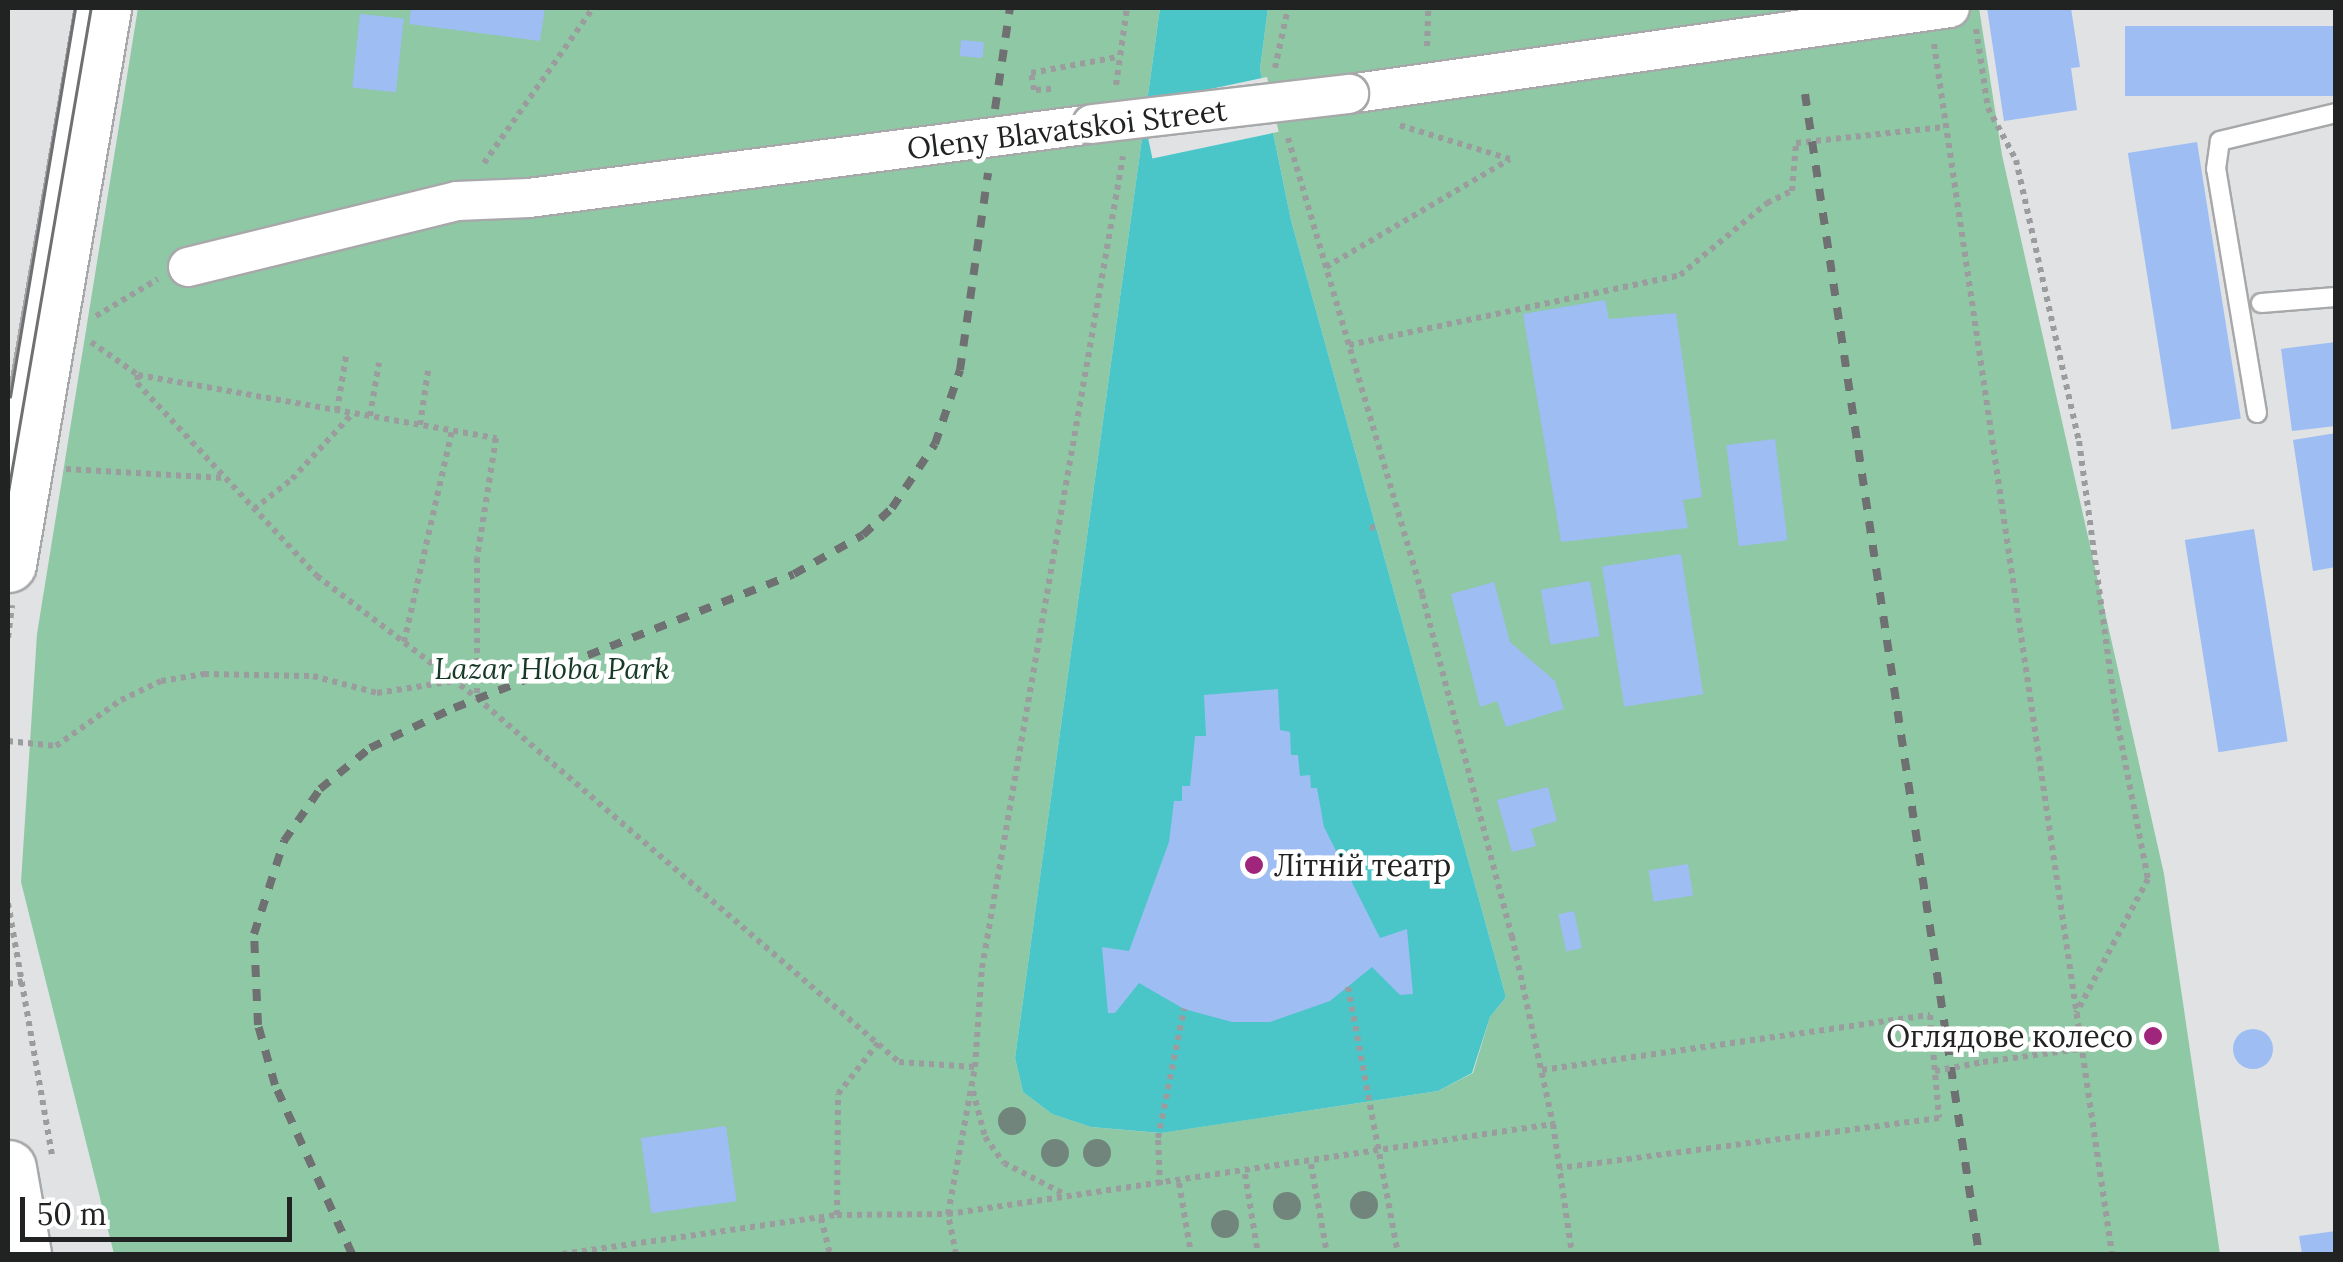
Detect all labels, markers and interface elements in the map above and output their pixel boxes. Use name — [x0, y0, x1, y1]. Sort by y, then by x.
street label: Oleny Blavatskoi Street — [905, 92, 1229, 166]
park label: Lazar Hloba Park — [434, 650, 670, 686]
place label: Літній театр — [1274, 847, 1451, 883]
marker: Літній театр — [1243, 854, 1265, 876]
place label: Оглядове колесо — [1886, 1018, 2133, 1054]
marker: Оглядове колесо — [2142, 1025, 2164, 1047]
scale bar — [25, 1177, 298, 1239]
text: 50 m — [37, 1195, 107, 1233]

